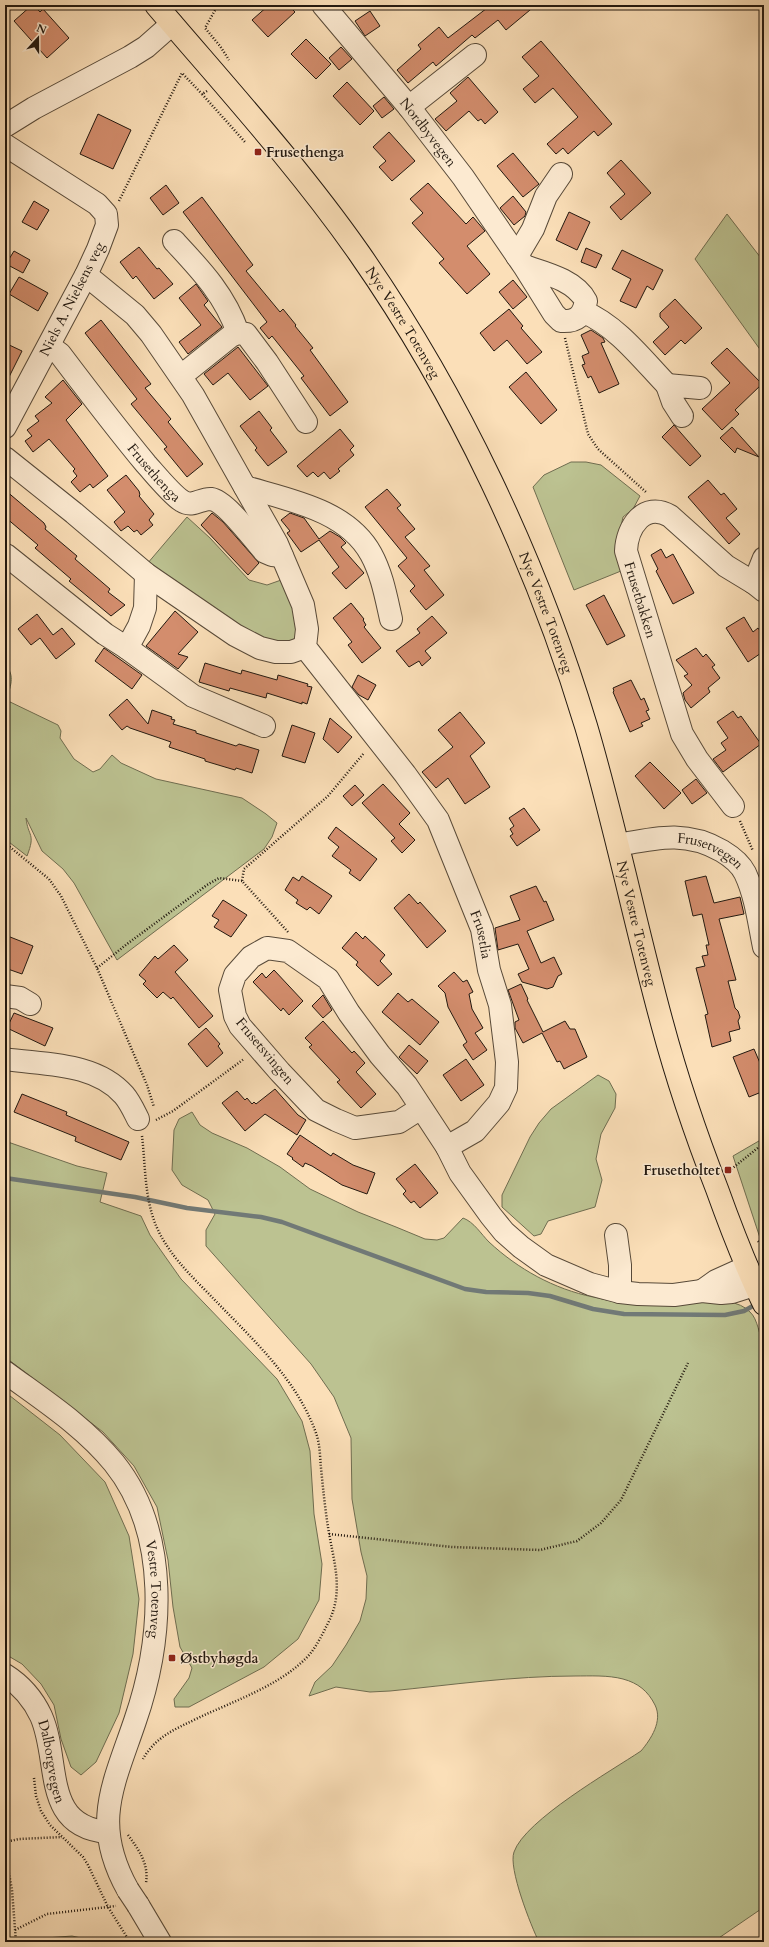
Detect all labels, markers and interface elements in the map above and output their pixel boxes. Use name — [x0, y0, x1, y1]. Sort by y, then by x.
north arrow — [18, 18, 58, 58]
text: N — [34, 20, 49, 38]
street label: Nordbyvegen — [395, 93, 461, 171]
place label: Frusethenga — [266, 143, 344, 162]
marker: Frusethenga — [253, 147, 263, 157]
street label: Niels A. Nielsens veg — [35, 238, 109, 359]
street label: Nye Vestre Totenveg — [361, 263, 445, 382]
street label: Frusethenga — [123, 439, 185, 506]
street label: Nye Vestre Totenveg — [515, 549, 578, 676]
street label: Frusetbakken — [619, 559, 661, 641]
street label: Frusetvegen — [677, 828, 748, 873]
street label: Nye Vestre Totenveg — [612, 859, 661, 988]
street label: Frusetlia — [466, 907, 496, 960]
street label: Frusetsvingen — [231, 1013, 299, 1089]
place label: Frusetholtet — [643, 1161, 720, 1180]
marker: Frusetholtet — [723, 1165, 733, 1175]
street label: Vestre Totenveg — [141, 1538, 166, 1640]
place label: Østbyhøgda — [180, 1649, 259, 1668]
marker: Østbyhøgda — [167, 1653, 177, 1663]
street label: Dalborgvegen — [34, 1717, 70, 1806]

